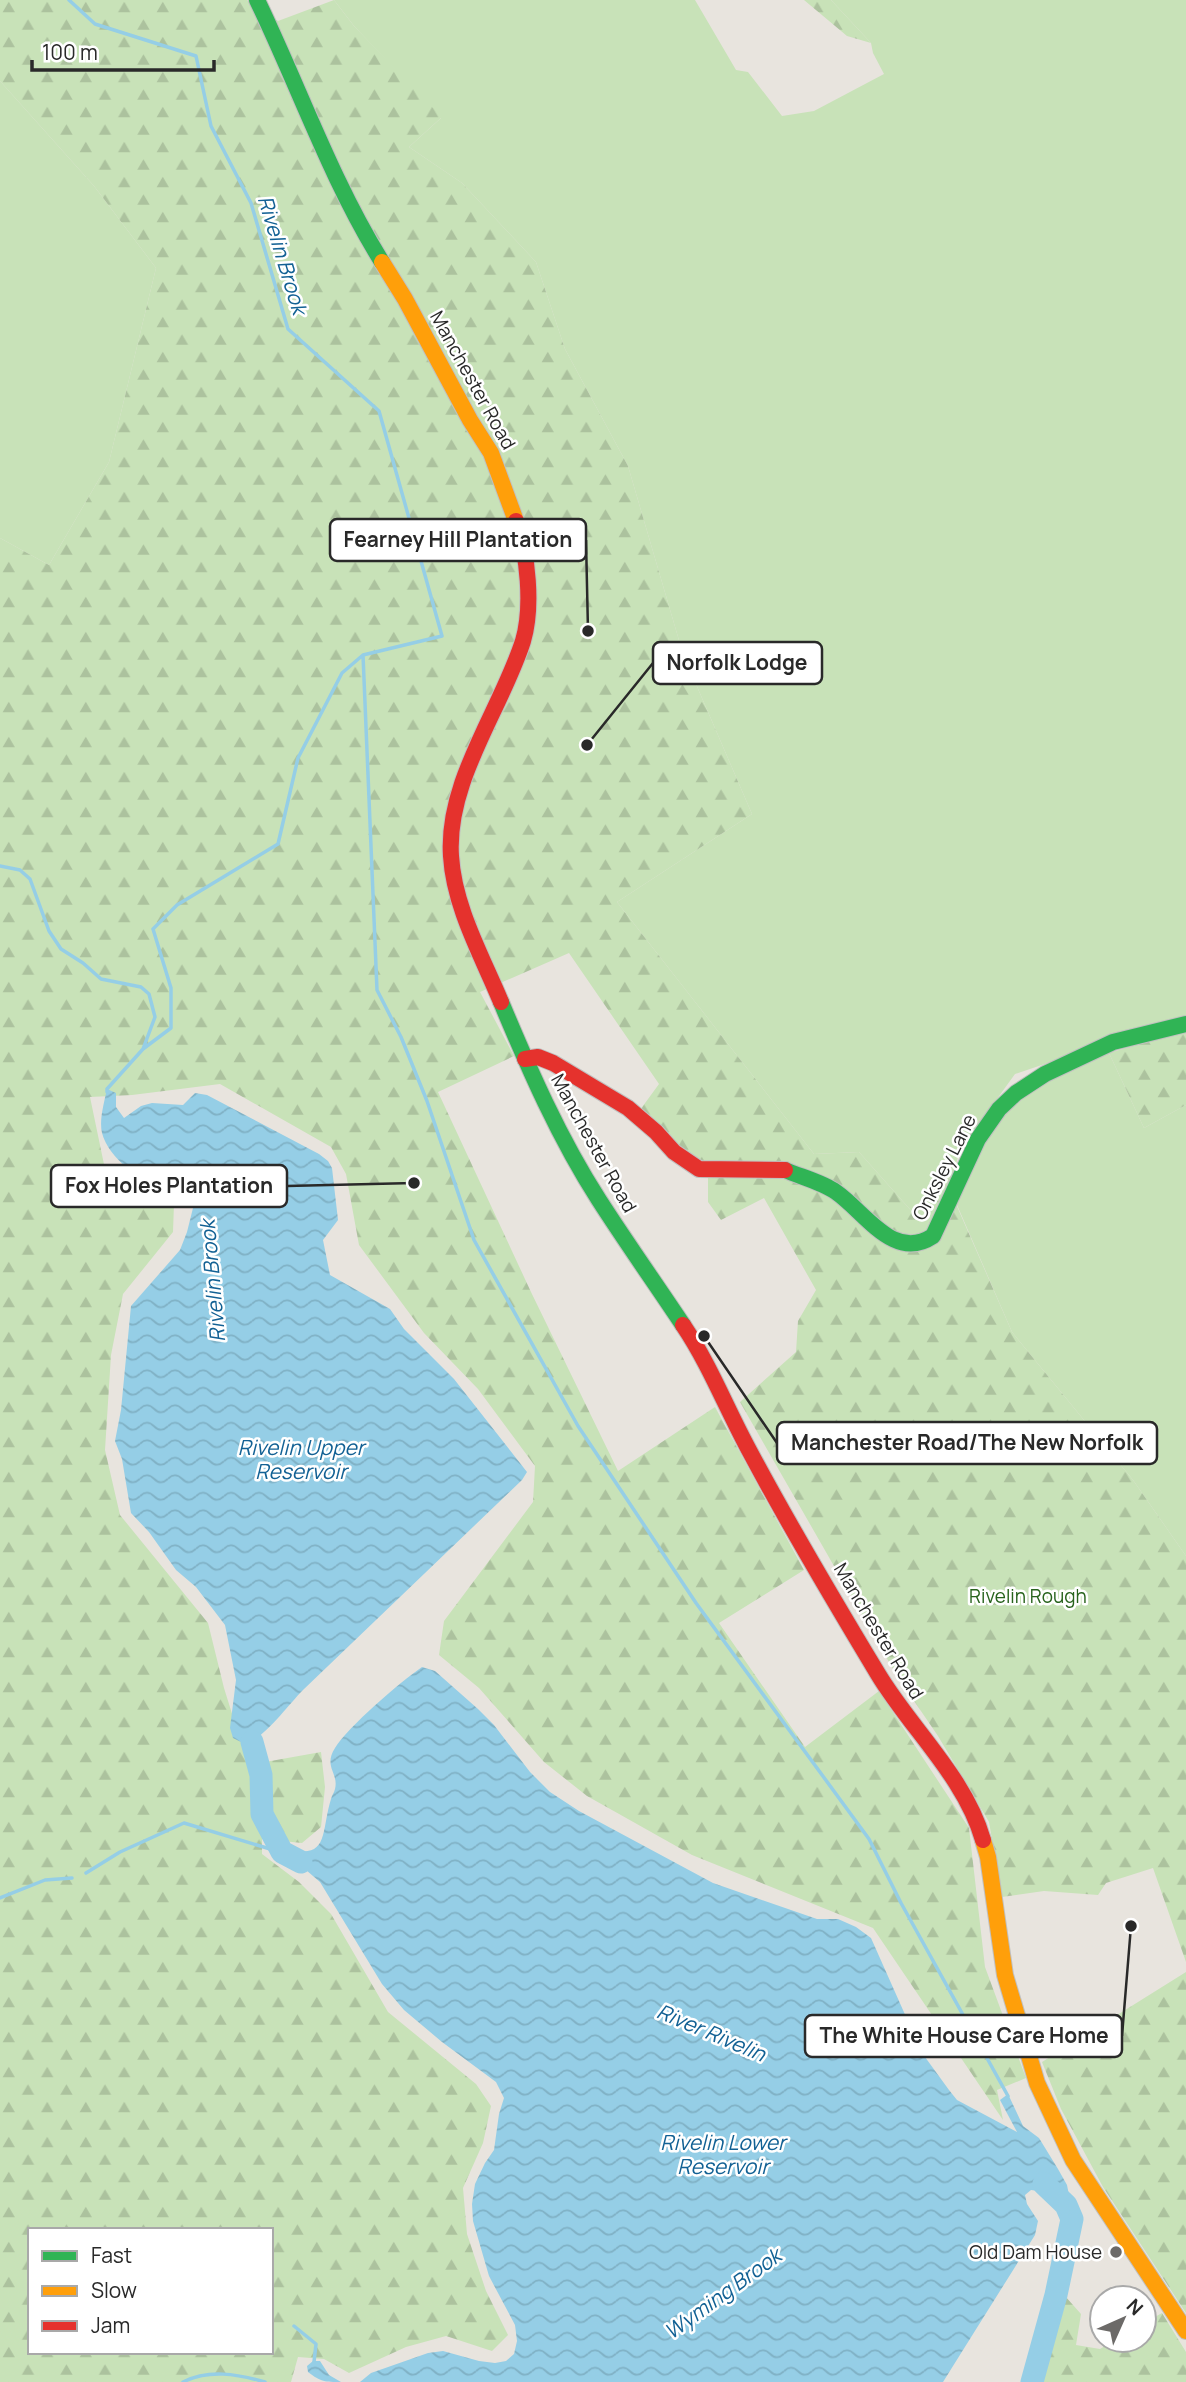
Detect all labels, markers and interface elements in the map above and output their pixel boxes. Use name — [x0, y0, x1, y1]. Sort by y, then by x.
scale bar — [32, 28, 214, 72]
text: 100 m — [42, 38, 98, 66]
water label: Rivelin Brook — [252, 192, 315, 320]
street label: Manchester Road — [424, 306, 522, 454]
callout: Fearney Hill Plantation — [330, 519, 586, 561]
text: Fearney Hill Plantation — [344, 525, 572, 553]
callout: Norfolk Lodge — [653, 642, 822, 684]
text: Norfolk Lodge — [666, 648, 808, 676]
street label: Manchester Road — [545, 1069, 643, 1217]
street label: Onksley Lane — [906, 1109, 982, 1225]
callout: Fox Holes Plantation — [51, 1165, 287, 1207]
text: Fox Holes Plantation — [65, 1171, 273, 1199]
water label: Rivelin Brook — [192, 1216, 231, 1343]
callout: Manchester Road/The New Norfolk — [777, 1422, 1157, 1464]
text: Manchester Road/The New Norfolk — [791, 1428, 1144, 1456]
water label: Rivelin Upper Reservoir — [238, 1433, 367, 1485]
street label: Manchester Road — [828, 1558, 930, 1704]
park label: Rivelin Rough — [969, 1583, 1087, 1609]
water label: River Rivelin — [653, 1997, 771, 2068]
callout: The White House Care Home — [805, 2015, 1122, 2057]
text: The White House Care Home — [819, 2021, 1109, 2049]
water label: Rivelin Lower Reservoir — [660, 2128, 788, 2180]
legend — [28, 2228, 273, 2354]
place label: Old Dam House — [969, 2239, 1102, 2265]
water label: Wyming Brook — [658, 2240, 789, 2345]
text: Fast — [91, 2241, 132, 2269]
marker: Old Dam House — [1108, 2244, 1124, 2260]
text: Slow — [91, 2276, 137, 2304]
north arrow — [1088, 2284, 1158, 2354]
text: N — [1121, 2293, 1149, 2321]
text: Jam — [91, 2311, 130, 2339]

